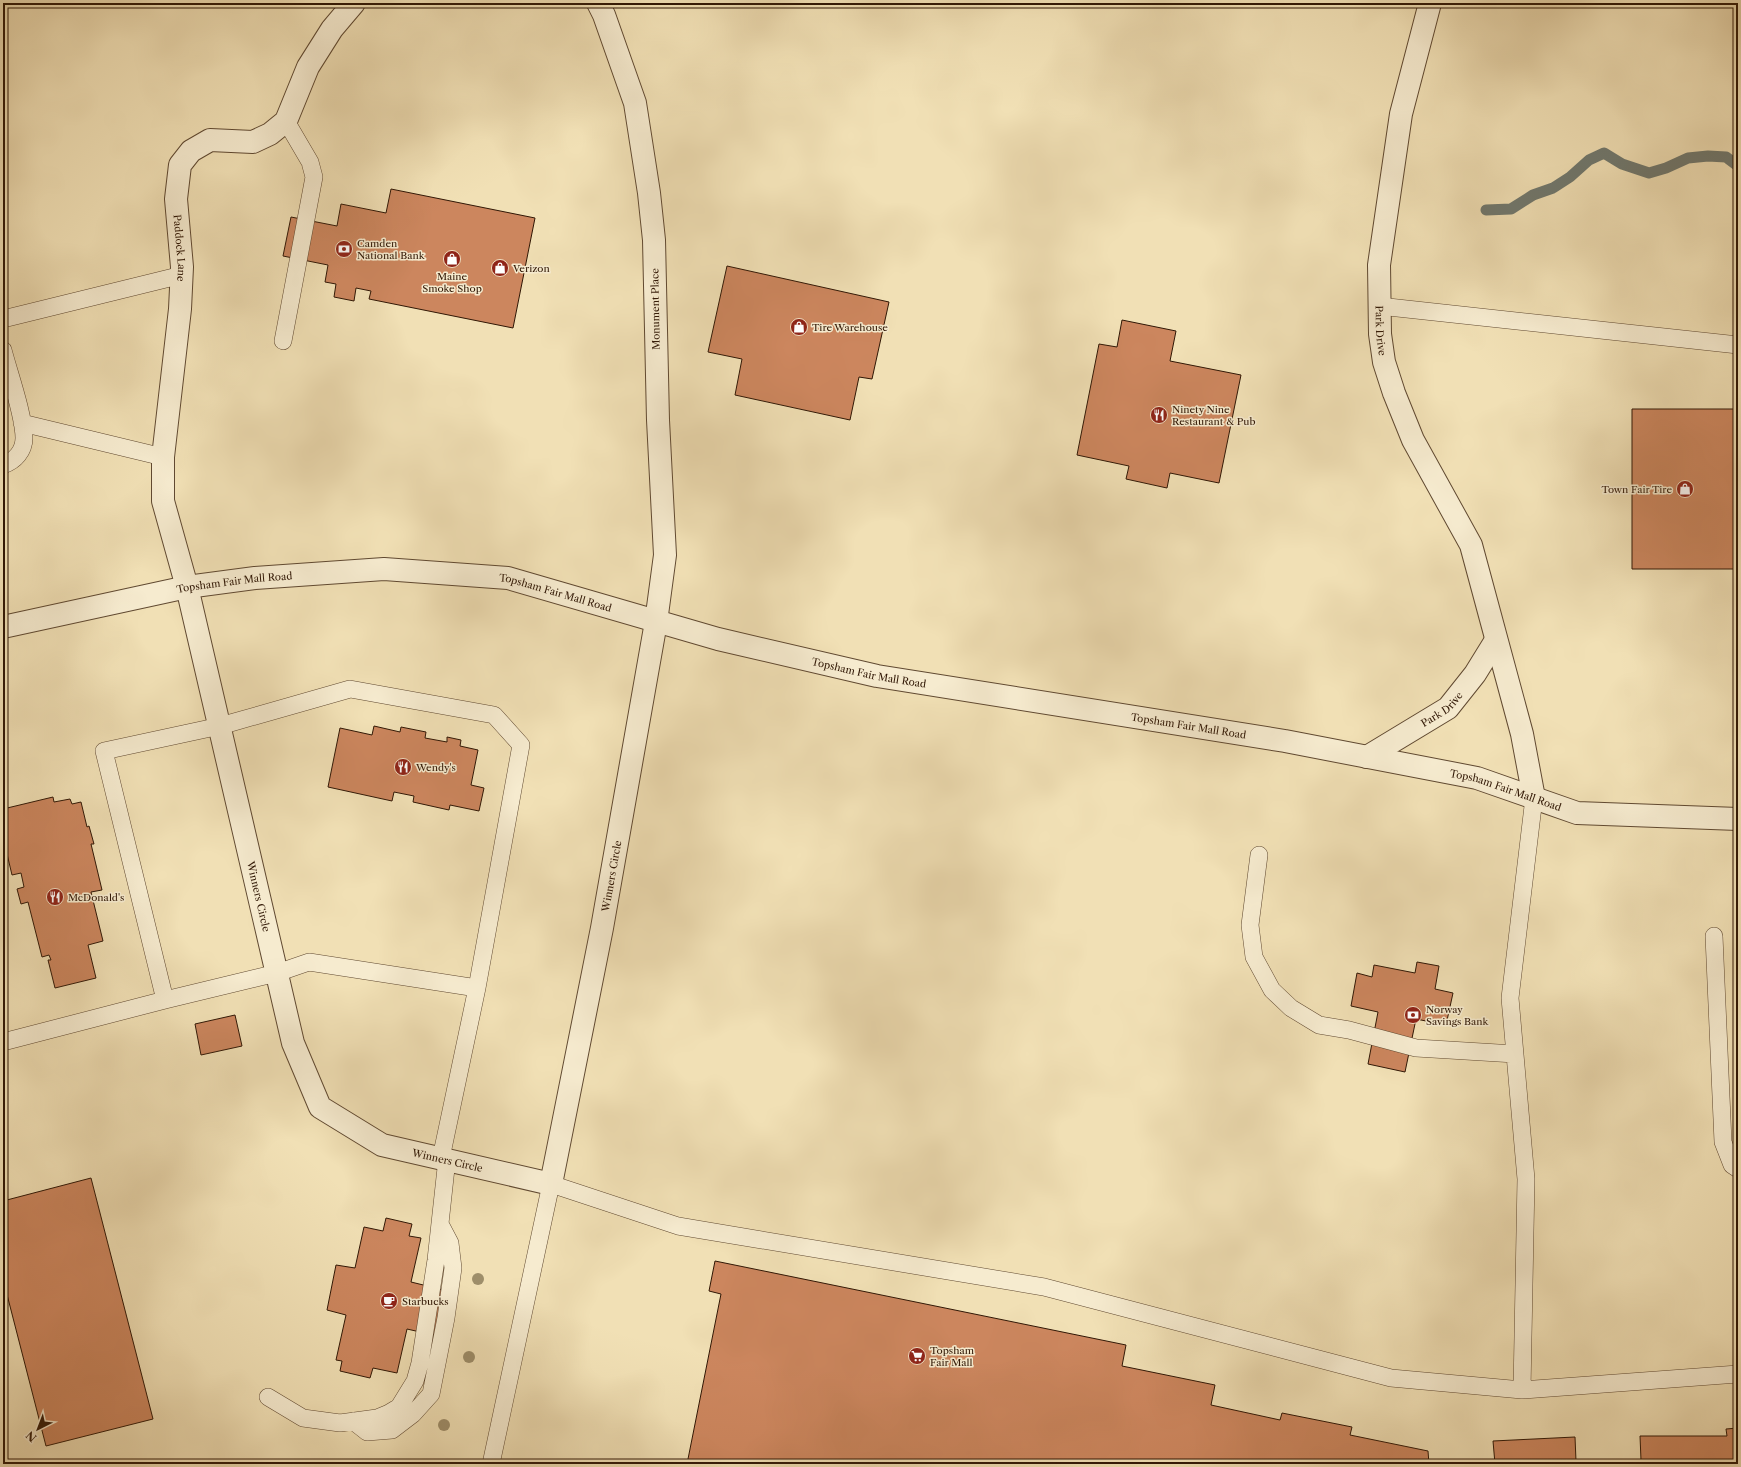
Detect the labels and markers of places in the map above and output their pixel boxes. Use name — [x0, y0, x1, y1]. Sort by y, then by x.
place label: Camden National Bank — [357, 237, 426, 262]
bank icon: Camden National Bank — [334, 239, 354, 259]
shop icon: Maine Smoke Shop — [442, 249, 462, 269]
shop icon: Verizon — [490, 258, 510, 278]
place label: Verizon — [512, 262, 550, 275]
place label: Maine Smoke Shop — [422, 270, 482, 295]
shop icon: Tire Warehouse — [789, 317, 809, 337]
place label: Tire Warehouse — [812, 321, 888, 334]
place label: Ninety Nine Restaurant & Pub — [1172, 403, 1256, 428]
restaurant icon: Ninety Nine Restaurant & Pub — [1149, 405, 1169, 425]
shop icon: Town Fair Tire — [1675, 479, 1695, 499]
place label: Town Fair Tire — [1601, 483, 1672, 496]
restaurant icon: Wendy's — [393, 757, 413, 777]
place label: Wendy's — [415, 761, 456, 774]
restaurant icon: McDonald's — [45, 887, 65, 907]
place label: McDonald's — [68, 891, 124, 904]
place label: Norway Savings Bank — [1426, 1003, 1489, 1028]
bank icon: Norway Savings Bank — [1403, 1005, 1423, 1025]
cafe icon: Starbucks — [379, 1291, 399, 1311]
place label: Starbucks — [402, 1295, 449, 1308]
place label: Topsham Fair Mall — [930, 1344, 975, 1369]
supermarket icon: Topsham Fair Mall — [907, 1346, 927, 1366]

